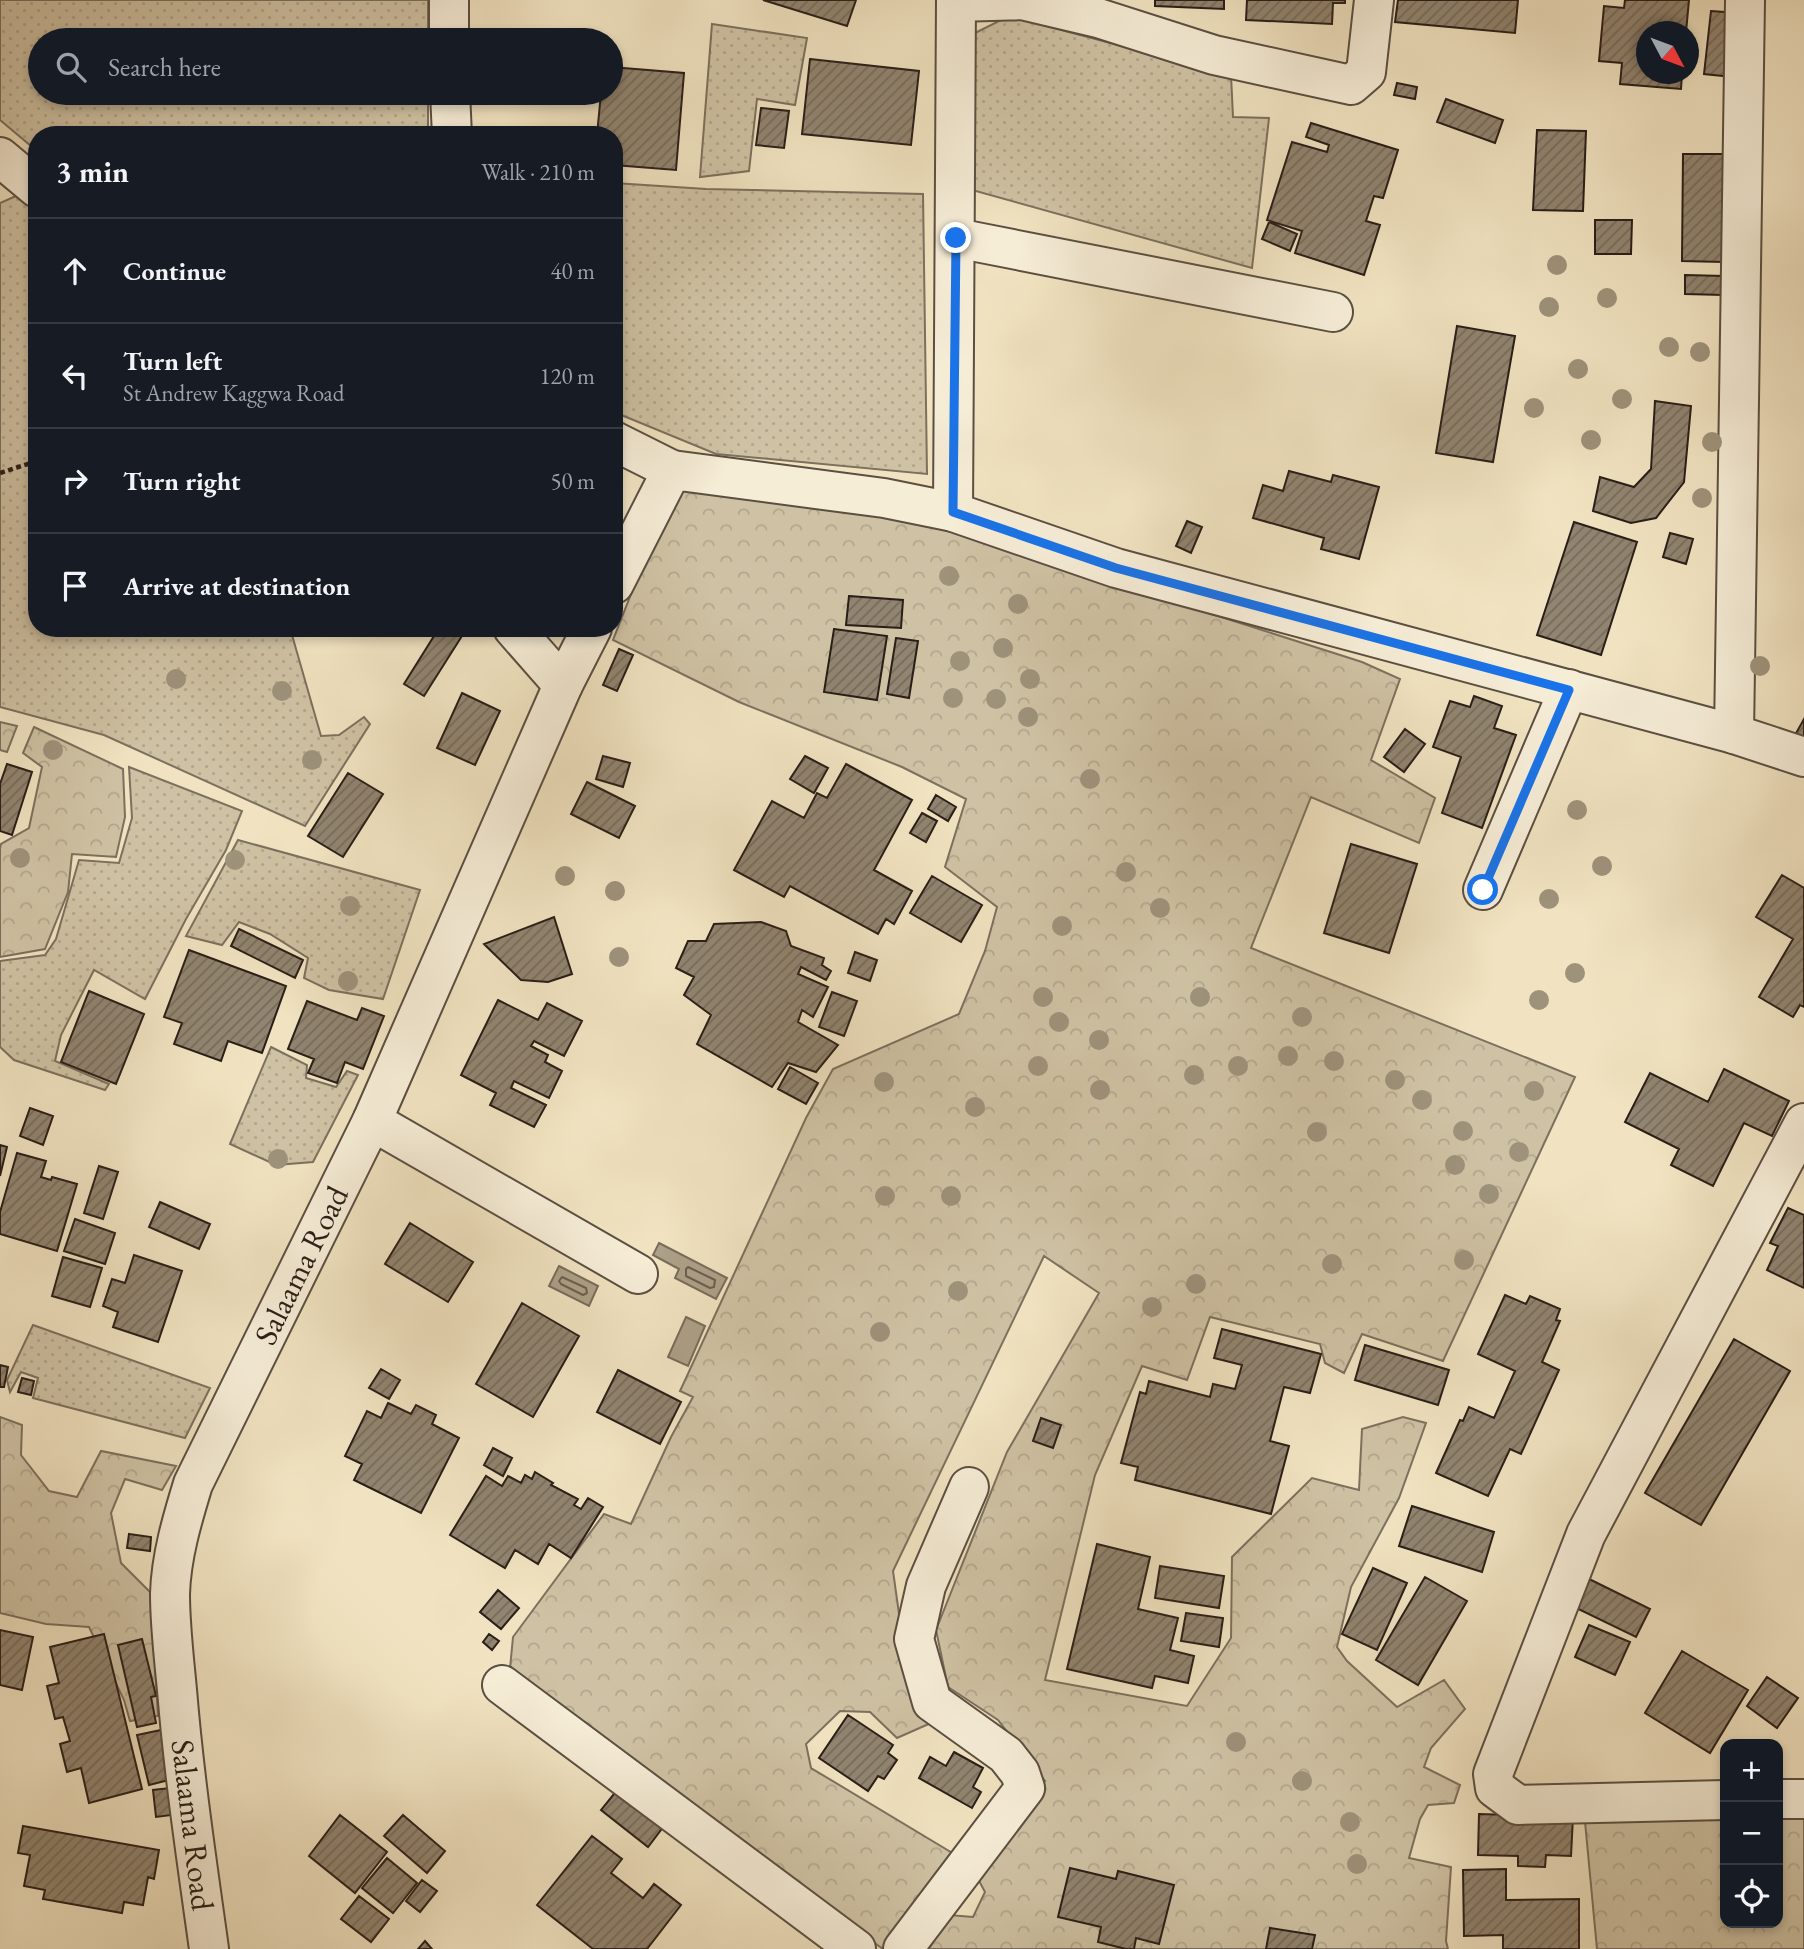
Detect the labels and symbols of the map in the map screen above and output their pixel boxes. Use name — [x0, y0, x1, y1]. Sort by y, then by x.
north arrow — [1636, 21, 1699, 84]
route end — [940, 222, 971, 253]
route start — [1467, 874, 1498, 905]
street label: Salaama Road — [244, 1178, 358, 1352]
street label: Salaama Road — [162, 1737, 224, 1914]

